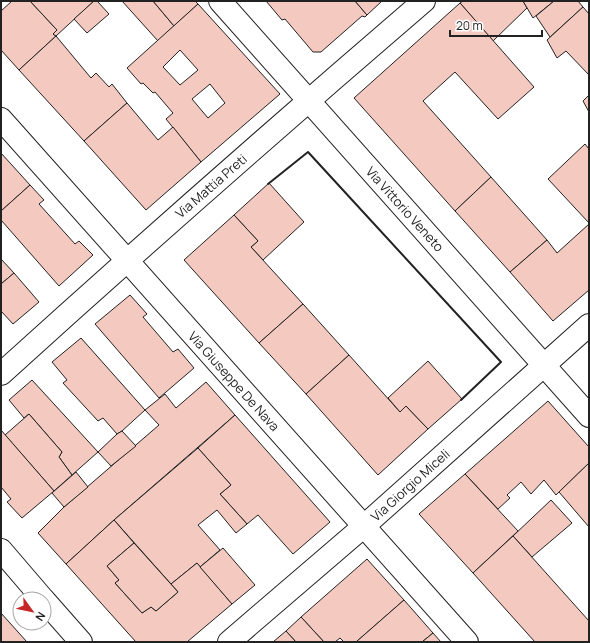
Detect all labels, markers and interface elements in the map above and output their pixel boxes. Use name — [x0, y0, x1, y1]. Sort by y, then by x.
scale bar — [450, 12, 542, 38]
text: 20 m — [456, 17, 483, 34]
street label: Via Mattia Preti — [171, 150, 251, 222]
street label: Via Vittorio Veneto — [362, 163, 448, 256]
street label: Via Giuseppe De Nava — [184, 327, 284, 435]
street label: Via Giorgio Miceli — [367, 445, 453, 525]
north arrow — [12, 591, 52, 631]
text: N — [32, 609, 49, 624]

